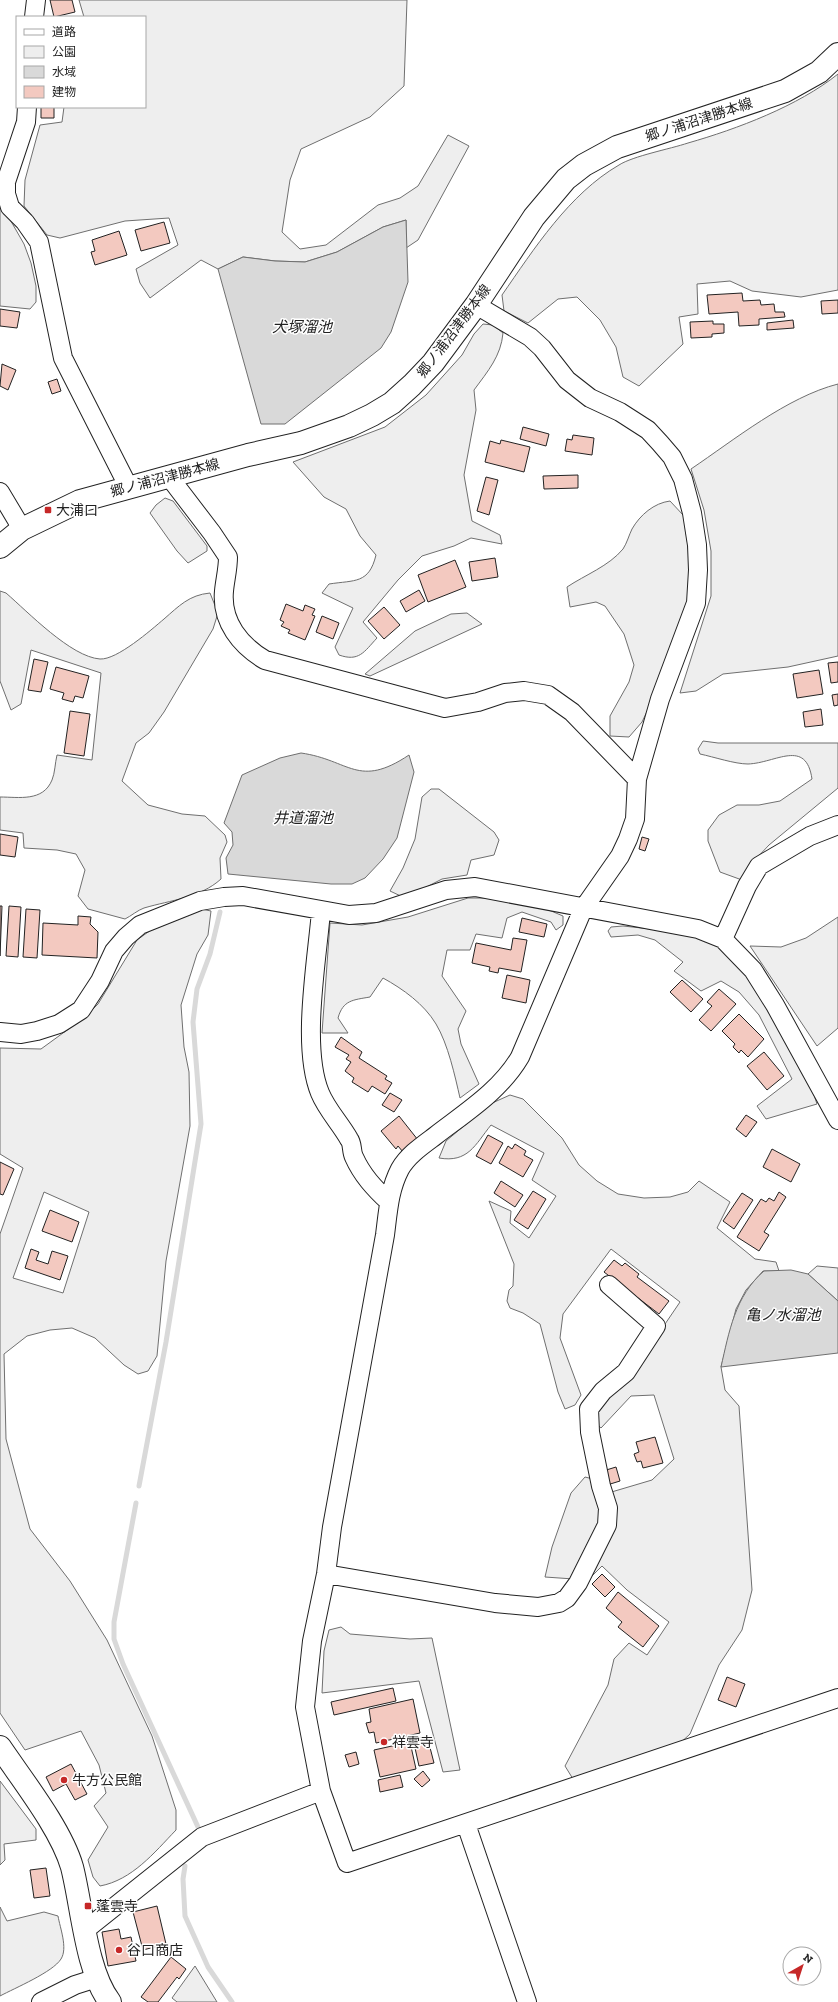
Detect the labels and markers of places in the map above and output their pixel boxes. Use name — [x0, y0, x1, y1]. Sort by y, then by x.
place label: 大浦口 — [56, 502, 98, 519]
marker: 大浦口 — [43, 505, 53, 515]
place label: 祥雲寺 — [392, 1734, 434, 1751]
marker: 祥雲寺 — [379, 1737, 389, 1747]
place label: 牛方公民館 — [72, 1772, 142, 1789]
marker: 牛方公民館 — [59, 1775, 69, 1785]
place label: 蓬雲寺 — [96, 1898, 138, 1915]
marker: 蓬雲寺 — [83, 1901, 93, 1911]
place label: 谷口商店 — [127, 1942, 183, 1959]
marker: 谷口商店 — [114, 1945, 124, 1955]

